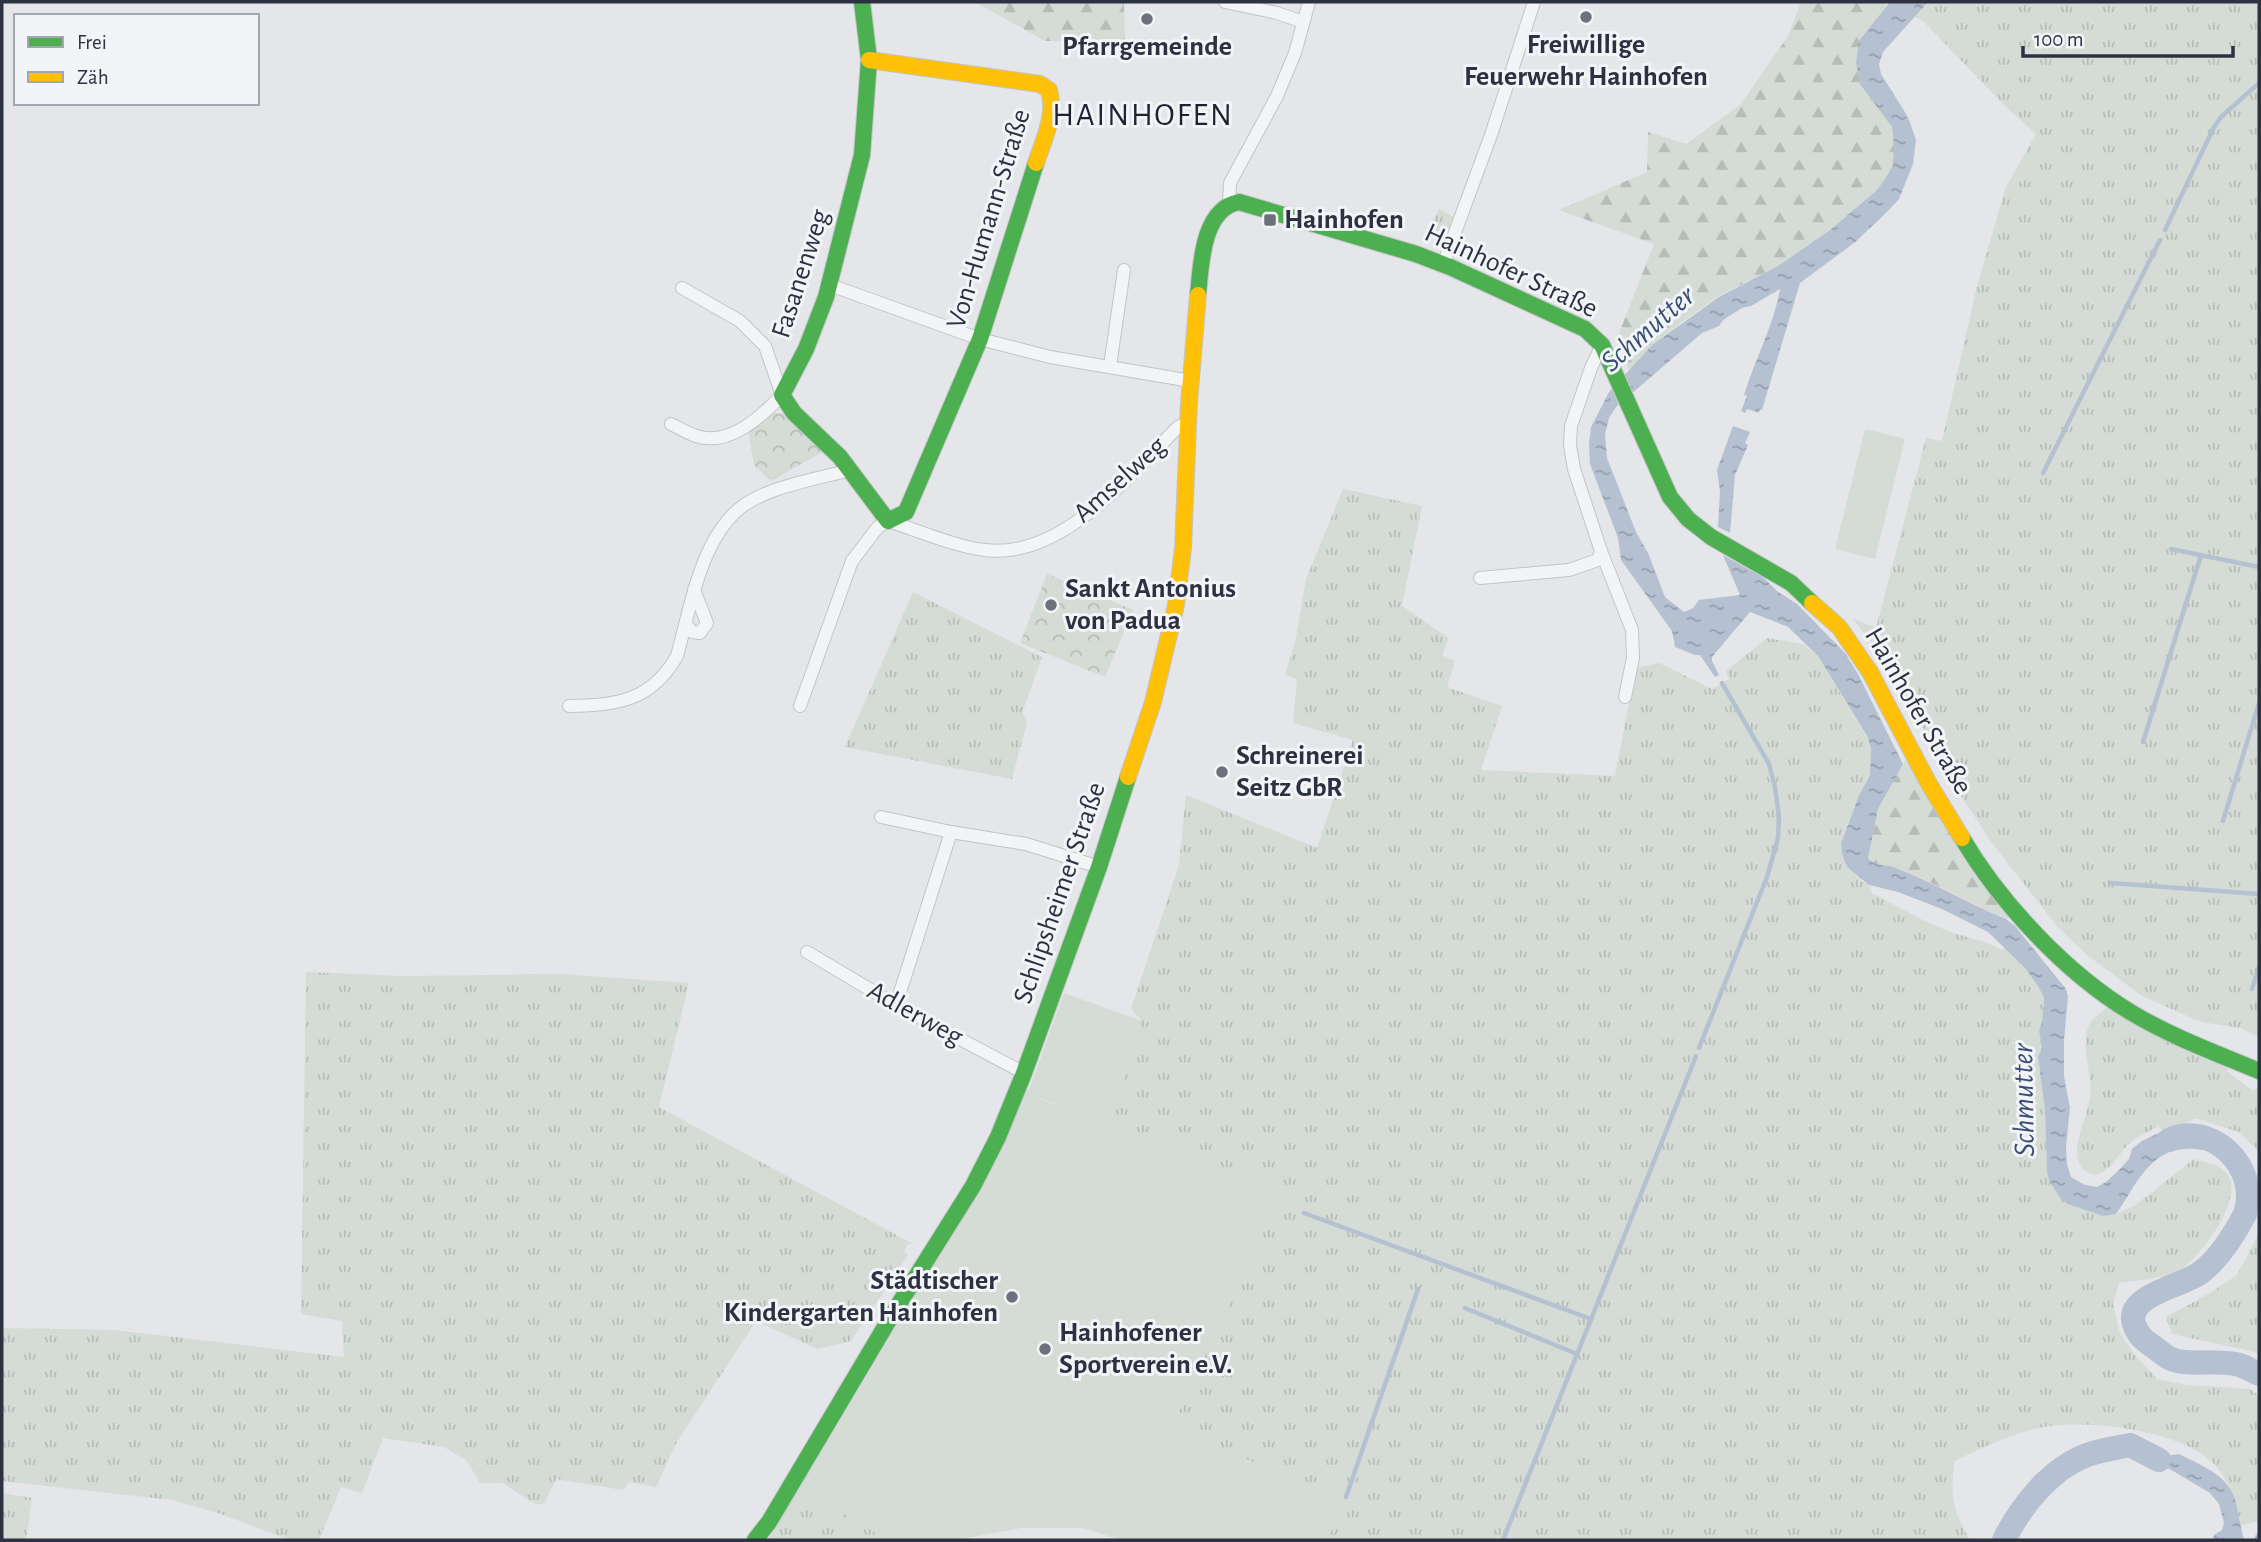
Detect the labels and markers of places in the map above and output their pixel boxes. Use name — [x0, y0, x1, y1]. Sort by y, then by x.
marker: Freiwillige Feuerwehr Hainhofen — [1578, 9, 1594, 25]
marker: Pfarrgemeinde — [1139, 11, 1155, 27]
place label: Freiwillige Feuerwehr Hainhofen — [1464, 31, 1708, 91]
place label: Pfarrgemeinde — [1062, 33, 1232, 61]
place label: Hainhofen — [1284, 206, 1404, 234]
marker: Hainhofen — [1262, 212, 1278, 228]
place label: Sankt Antonius von Padua — [1065, 575, 1236, 635]
marker: Sankt Antonius von Padua — [1043, 597, 1059, 613]
place label: Schreinerei Seitz GbR — [1236, 742, 1364, 802]
marker: Schreinerei Seitz GbR — [1214, 764, 1230, 780]
place label: Städtischer Kindergarten Hainhofen — [724, 1267, 998, 1327]
marker: Städtischer Kindergarten Hainhofen — [1004, 1289, 1020, 1305]
place label: Hainhofener Sportverein e.V. — [1059, 1319, 1232, 1379]
marker: Hainhofener Sportverein e.V. — [1037, 1341, 1053, 1357]

